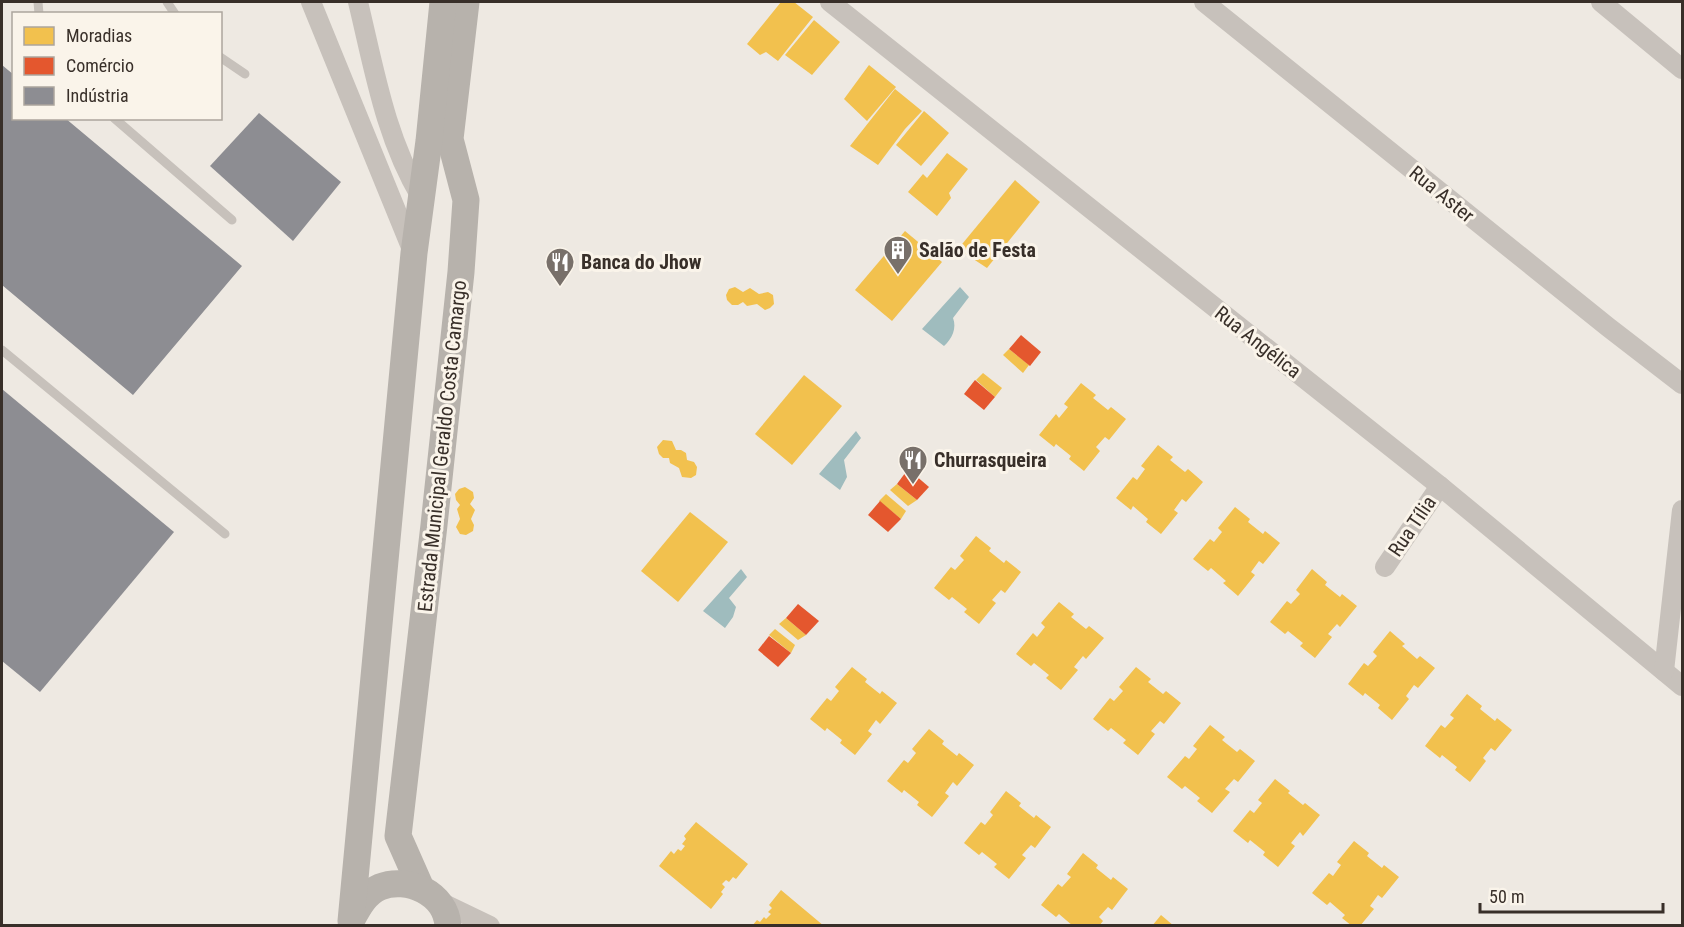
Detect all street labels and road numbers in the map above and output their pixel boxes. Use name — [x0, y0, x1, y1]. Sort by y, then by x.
street label: Rua Aster — [1405, 161, 1479, 227]
street label: Estrada Municipal Geraldo Costa Camargo — [413, 279, 471, 613]
street label: Rua Angélica — [1210, 301, 1306, 383]
street label: Rua Tília — [1383, 491, 1441, 561]

